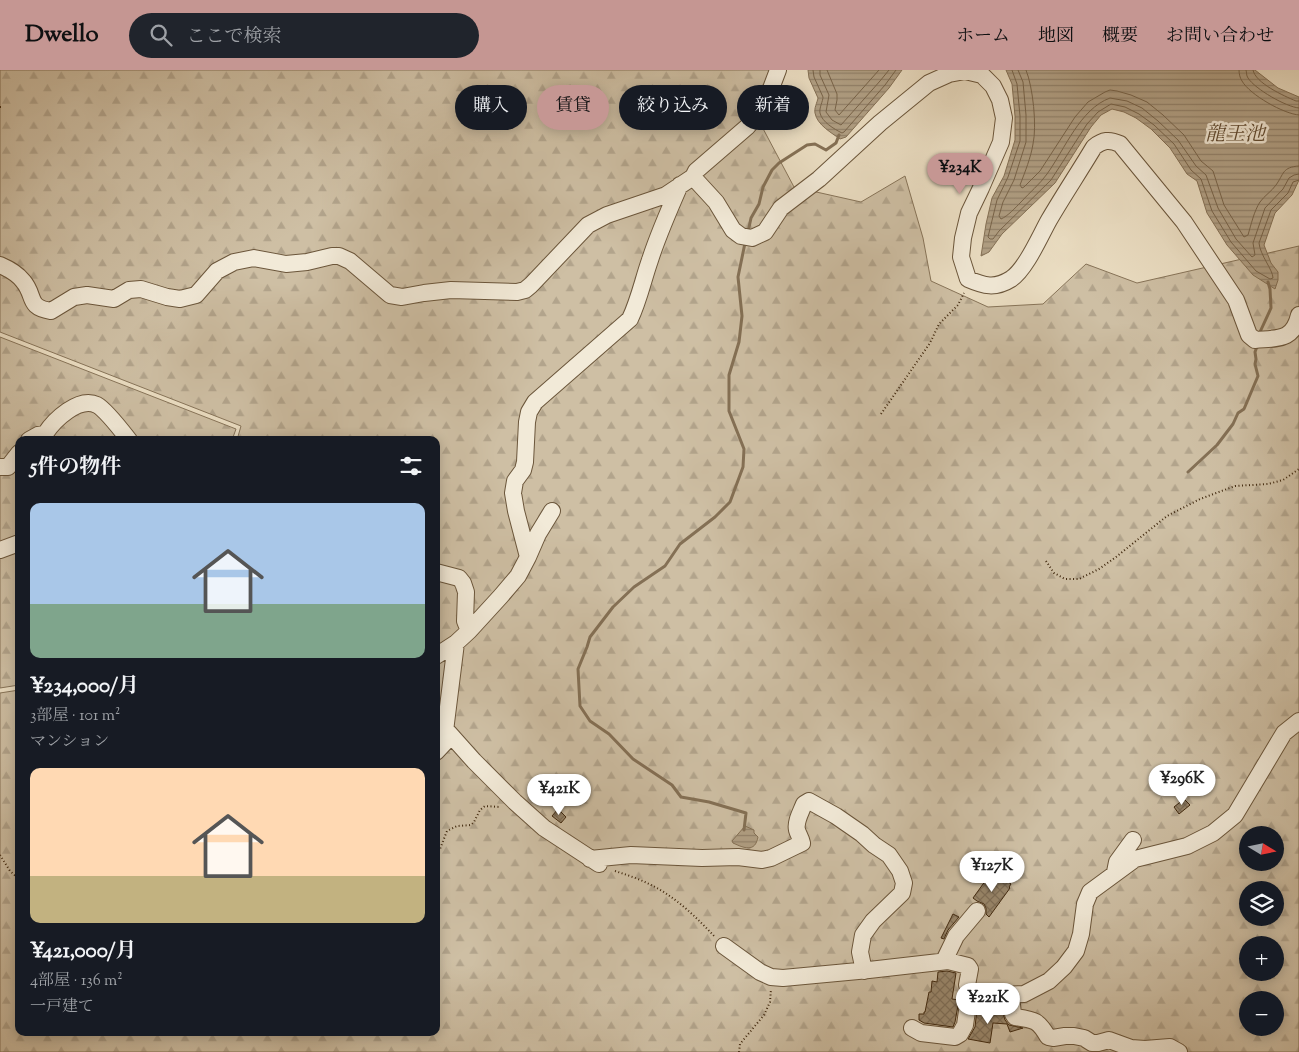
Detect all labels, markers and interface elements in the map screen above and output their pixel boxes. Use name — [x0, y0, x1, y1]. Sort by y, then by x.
search box — [129, 13, 479, 58]
text: Dwello — [25, 18, 99, 52]
icon: search — [147, 21, 175, 49]
text: ここで検索 — [187, 24, 282, 51]
text: ホーム — [956, 24, 1010, 50]
text: 地図 — [1038, 24, 1074, 50]
text: 概要 — [1102, 24, 1138, 50]
text: お問い合わせ — [1166, 24, 1274, 50]
chip: 購入 — [455, 85, 527, 130]
chip: 賃貸 — [537, 85, 609, 130]
chip: 絞り込み — [619, 85, 727, 130]
chip: 新着 — [737, 85, 809, 130]
water label: 龍王池 — [1205, 121, 1267, 150]
pin: ¥234K — [925, 152, 995, 195]
text: ¥234K — [938, 157, 982, 180]
icon: filters — [397, 452, 425, 480]
text: 5件の物件 — [30, 453, 121, 483]
icon: home — [183, 536, 273, 626]
text: ¥234,000/月 — [30, 672, 139, 702]
text: 3部屋 · 101 m² — [30, 705, 120, 728]
text: マンション — [30, 731, 109, 754]
pin: ¥296K — [1147, 764, 1217, 806]
text: ¥296K — [1160, 768, 1204, 791]
pin: ¥421K — [524, 774, 594, 816]
text: ¥421K — [538, 778, 580, 801]
icon: home — [183, 801, 273, 891]
north arrow — [1239, 826, 1284, 871]
map controls — [1239, 826, 1284, 1036]
pin: ¥127K — [957, 850, 1027, 893]
text: ¥127K — [971, 855, 1013, 878]
button: layers — [1239, 881, 1284, 926]
button: + — [1239, 936, 1284, 981]
text: ¥421,000/月 — [30, 937, 137, 967]
text: 4部屋 · 136 m² — [30, 970, 123, 993]
pin: ¥221K — [953, 982, 1023, 1025]
text: ¥221K — [967, 987, 1009, 1010]
button: − — [1239, 991, 1284, 1036]
text: 一戸建て — [30, 996, 94, 1019]

